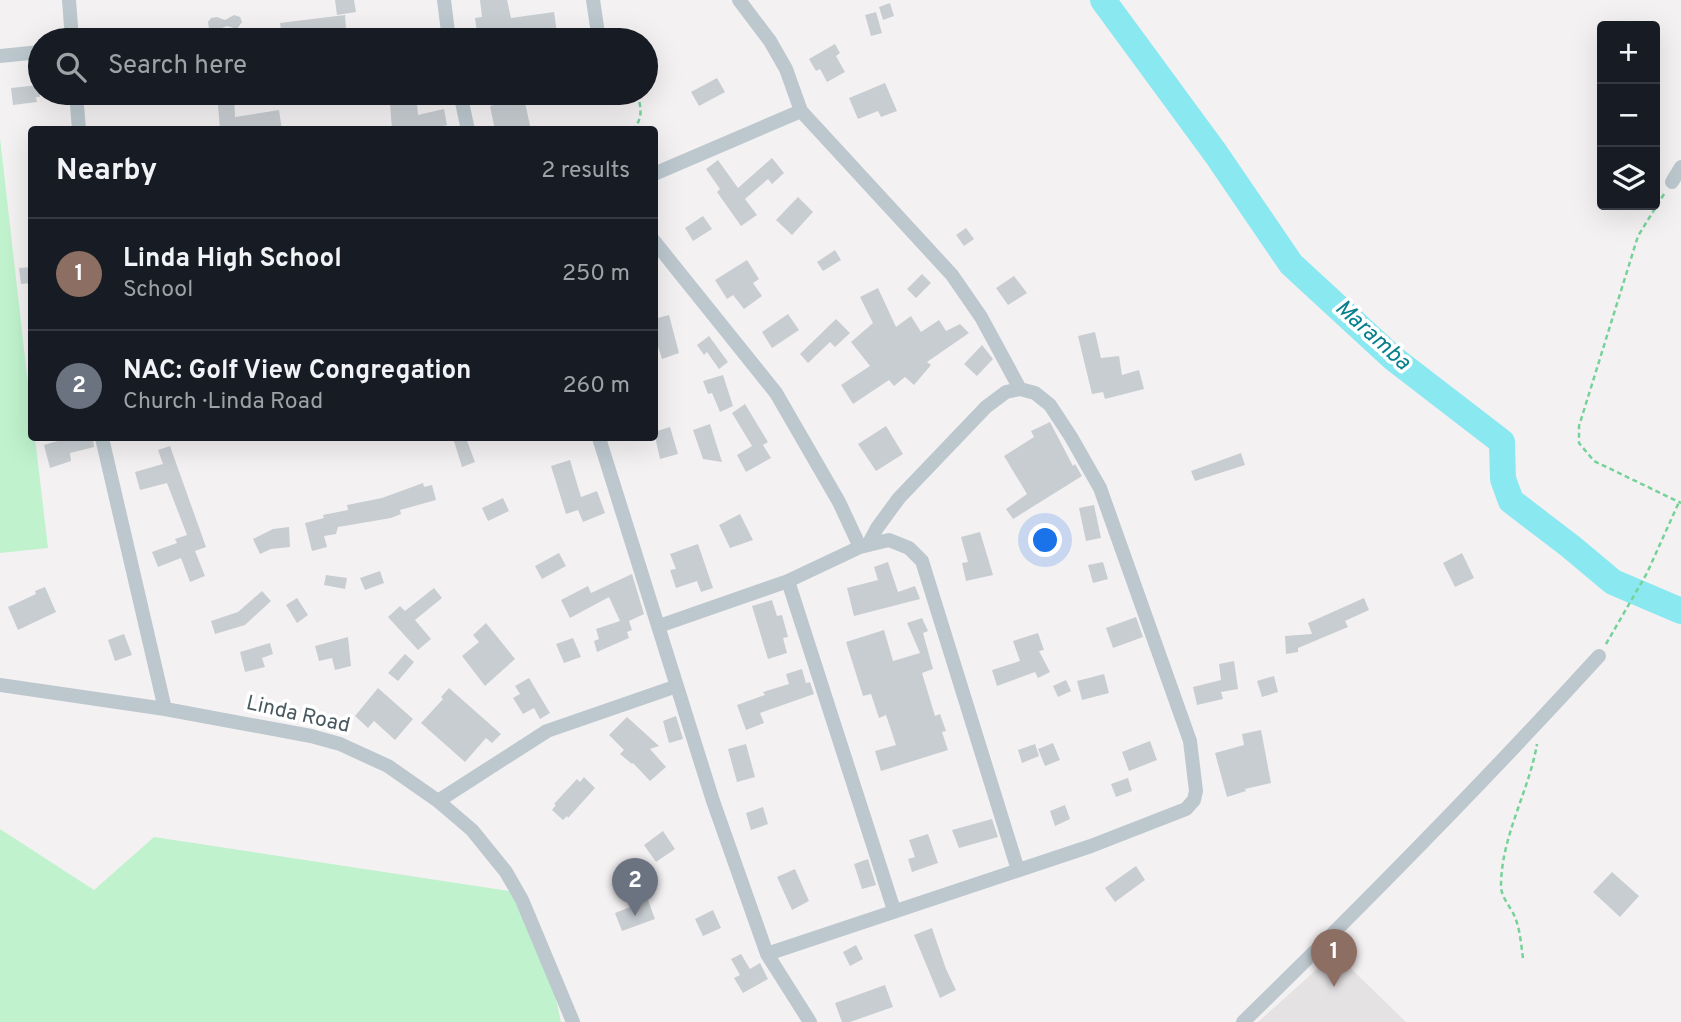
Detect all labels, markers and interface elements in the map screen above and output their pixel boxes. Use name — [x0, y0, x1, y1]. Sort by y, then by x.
map controls — [1597, 21, 1660, 210]
button: + — [1597, 21, 1660, 84]
search box — [28, 28, 658, 105]
icon: search — [52, 48, 90, 86]
text: Search here — [108, 50, 247, 83]
button: − — [1597, 84, 1660, 147]
button: layers — [1597, 147, 1660, 210]
text: Nearby — [56, 153, 157, 190]
text: 2 results — [541, 157, 630, 186]
text: Linda High School — [123, 243, 342, 276]
text: 1 — [74, 260, 84, 289]
text: 250 m — [562, 260, 630, 289]
text: School — [123, 276, 193, 305]
water label: Maramba — [1328, 294, 1416, 378]
text: NAC: Golf View Congregation — [123, 355, 471, 388]
text: 2 — [72, 372, 86, 401]
text: 260 m — [563, 372, 630, 401]
text: Church · Linda Road — [123, 388, 323, 417]
your location — [1028, 523, 1062, 557]
street label: Linda Road — [244, 690, 352, 740]
pin: 2 — [612, 858, 658, 916]
pin: 1 — [1311, 929, 1357, 987]

